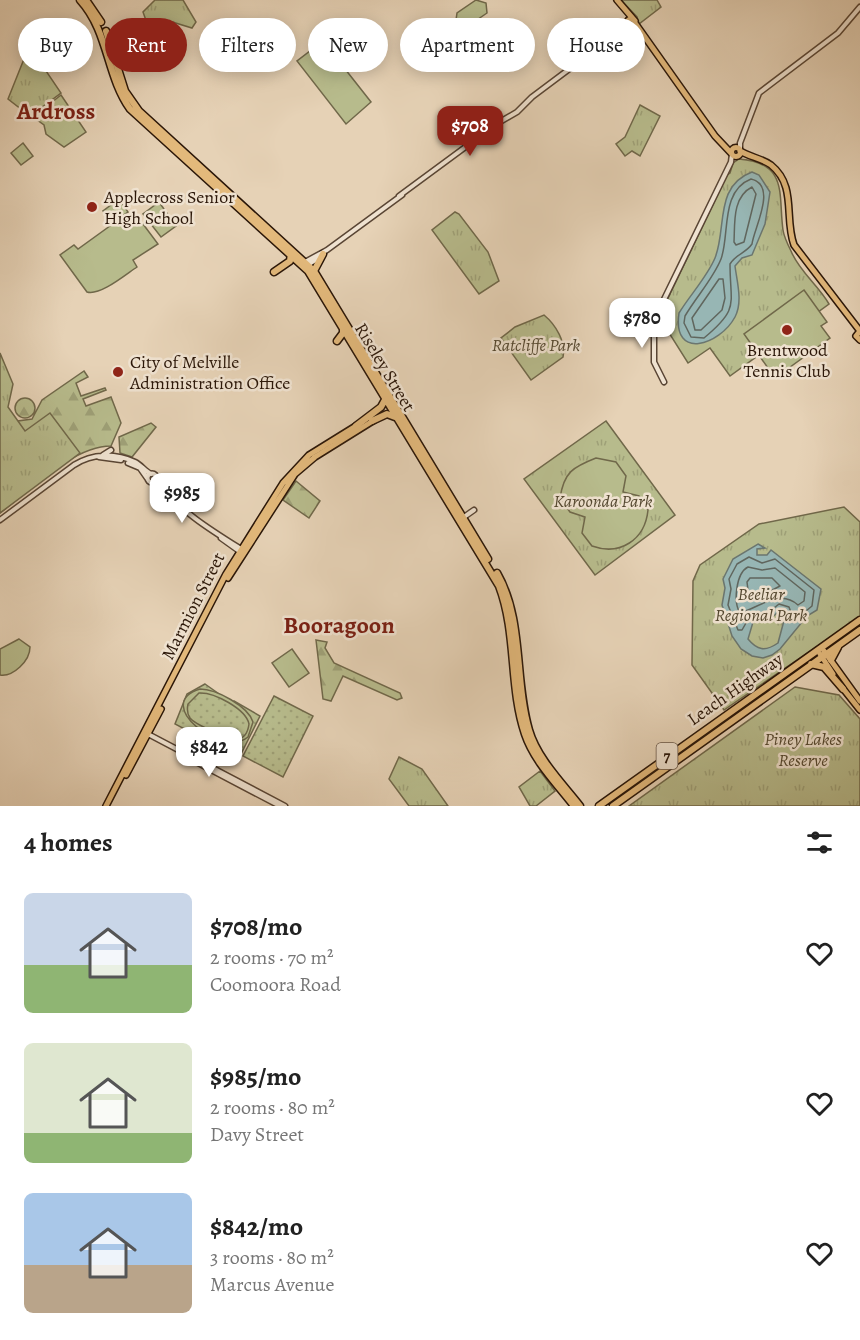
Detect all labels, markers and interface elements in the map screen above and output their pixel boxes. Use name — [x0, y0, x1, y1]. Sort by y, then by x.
chip: Buy — [18, 18, 93, 72]
chip: Rent — [105, 18, 187, 72]
chip: Filters — [199, 18, 296, 72]
chip: New — [308, 18, 388, 72]
chip: Apartment — [400, 18, 535, 72]
chip: House — [547, 18, 645, 72]
district label: Ardross — [16, 95, 95, 127]
pin: $708 — [434, 106, 506, 157]
text: $708 — [451, 112, 489, 139]
place label: Applecross Senior High School — [103, 185, 235, 230]
marker: Applecross Senior High School — [85, 200, 99, 214]
pin: $780 — [606, 298, 678, 349]
text: $780 — [623, 304, 661, 331]
street label: Riseley Street — [349, 318, 421, 416]
marker: Brentwood Tennis Club — [780, 323, 794, 337]
park label: Ratcliffe Park — [492, 333, 580, 357]
place label: Brentwood Tennis Club — [744, 338, 830, 383]
place label: City of Melville Administration Office — [129, 350, 290, 395]
marker: City of Melville Administration Office — [111, 365, 125, 379]
pin: $985 — [146, 473, 218, 524]
text: $985 — [164, 479, 200, 506]
park label: Karoonda Park — [553, 489, 653, 513]
street label: Marmion Street — [156, 548, 230, 664]
park label: Beeliar Regional Park — [715, 582, 807, 627]
district label: Booragoon — [283, 609, 395, 641]
street label: Leach Highway — [682, 647, 788, 731]
pin: $842 — [173, 727, 245, 778]
park label: Piney Lakes Reserve — [764, 727, 842, 772]
text: $842 — [190, 733, 228, 760]
road number: 7 — [656, 743, 678, 769]
text: 4 homes — [24, 825, 113, 860]
icon: filters — [803, 826, 836, 859]
text: $708/mo — [210, 909, 303, 944]
icon: home — [72, 917, 144, 989]
icon: heart — [803, 937, 836, 970]
text: 2 rooms · 70 m² — [210, 944, 334, 971]
text: Coomoora Road — [210, 971, 341, 998]
text: $985/mo — [210, 1059, 302, 1094]
icon: home — [72, 1067, 144, 1139]
icon: heart — [803, 1087, 836, 1120]
text: 2 rooms · 80 m² — [210, 1094, 335, 1121]
text: Davy Street — [210, 1121, 304, 1148]
text: $842/mo — [210, 1209, 303, 1244]
icon: home — [72, 1217, 144, 1289]
icon: heart — [803, 1237, 836, 1270]
text: 3 rooms · 80 m² — [210, 1244, 334, 1271]
text: Marcus Avenue — [210, 1271, 334, 1298]

